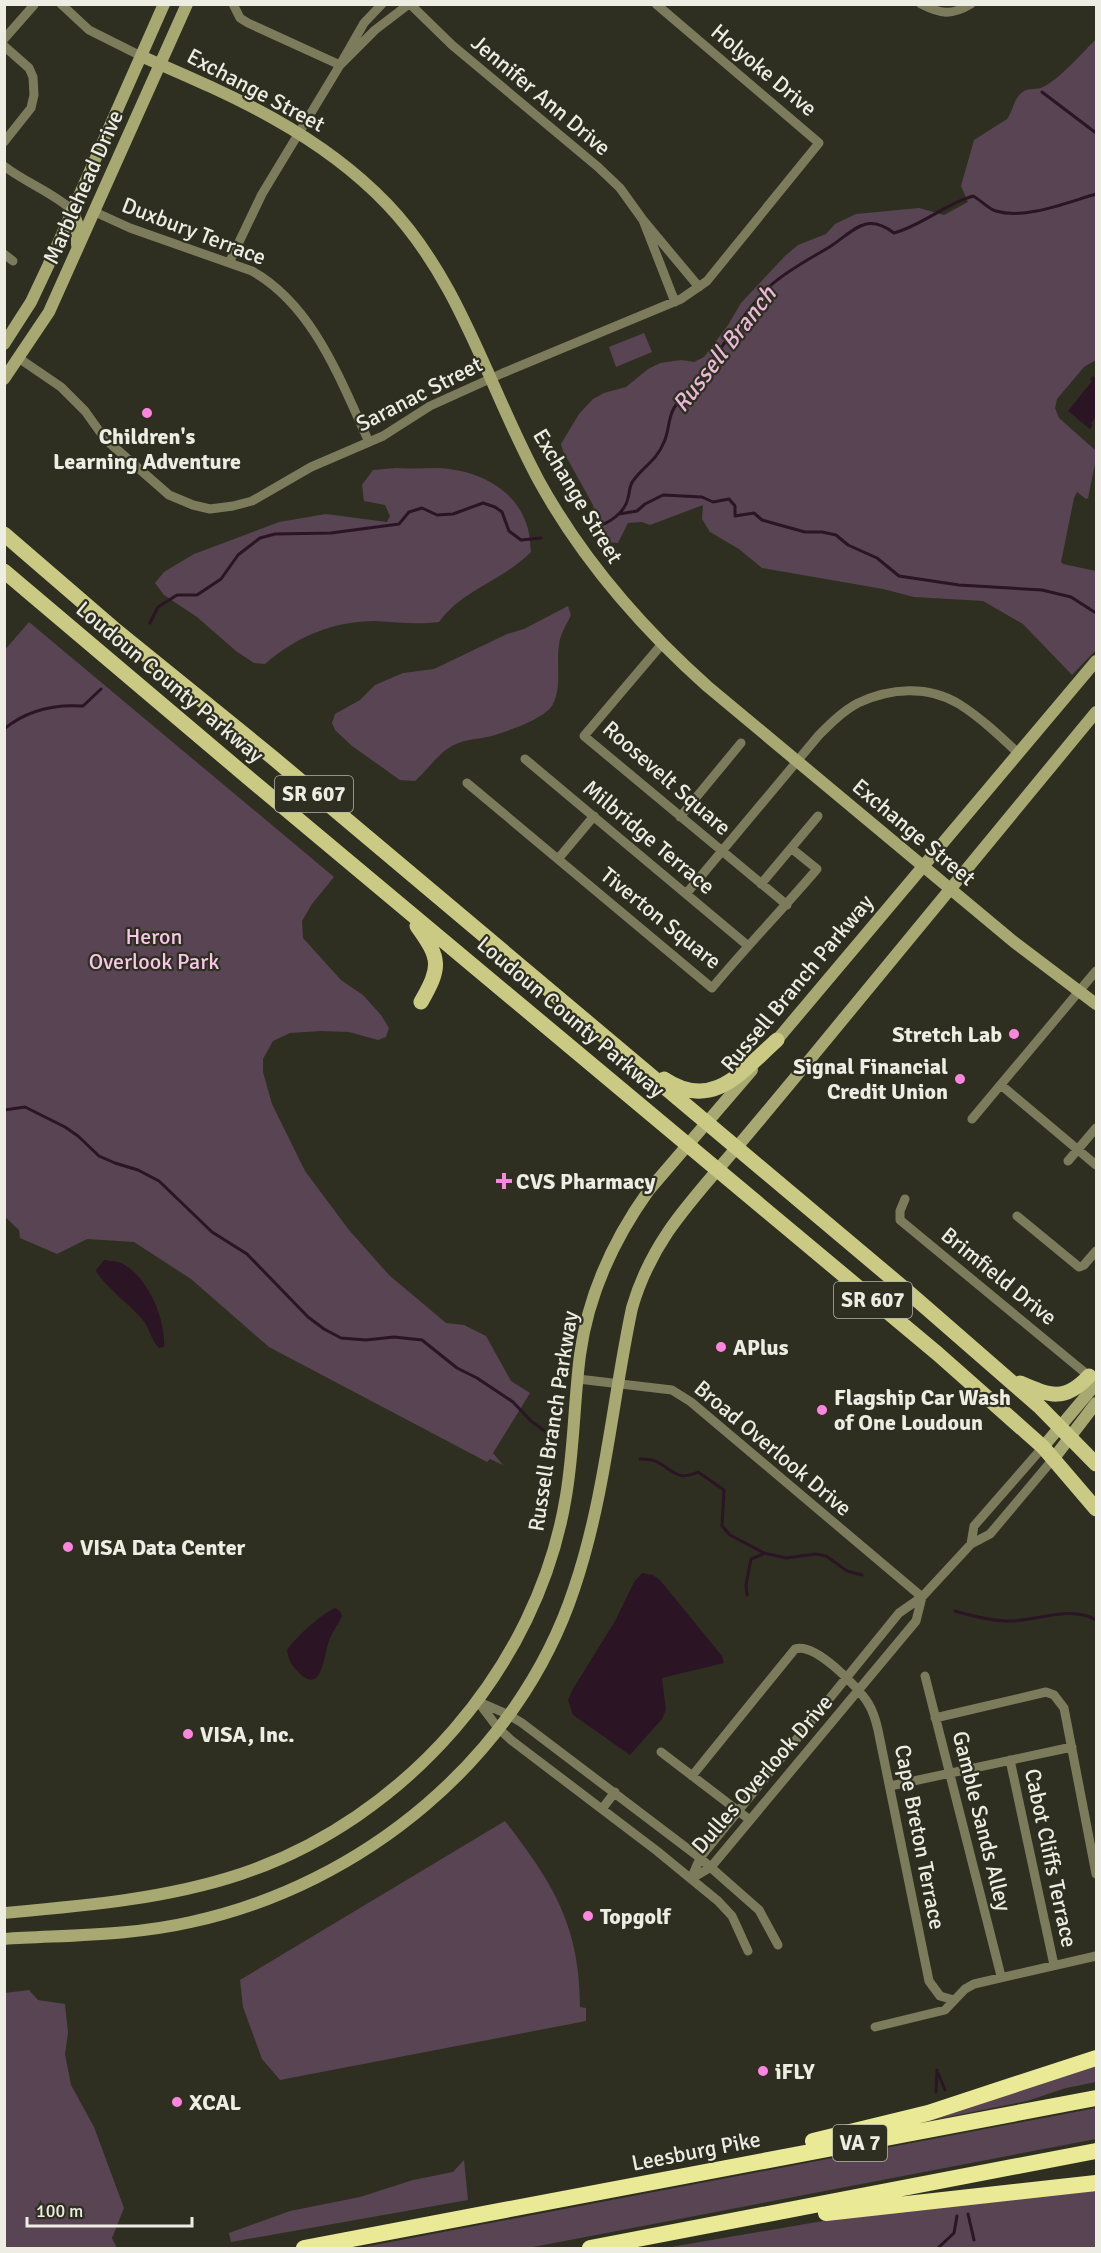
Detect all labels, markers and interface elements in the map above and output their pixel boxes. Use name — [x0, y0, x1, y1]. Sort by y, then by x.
street label: Holyoke Drive — [706, 18, 822, 122]
street label: Jennifer Ann Drive — [466, 29, 616, 161]
street label: Exchange Street — [182, 42, 330, 138]
street label: Marblehead Drive — [37, 106, 129, 268]
street label: Duxbury Terrace — [118, 191, 270, 271]
water label: Russell Branch — [666, 279, 783, 418]
street label: Saranac Street — [351, 350, 487, 437]
marker: Children's Learning Adventure — [140, 406, 154, 420]
place label: Children's Learning Adventure — [53, 423, 241, 475]
street label: Exchange Street — [527, 424, 629, 569]
street label: Loudoun County Parkway — [71, 595, 270, 769]
street label: Roosevelt Square — [597, 715, 737, 841]
street label: Exchange Street — [847, 773, 981, 892]
street label: Milbridge Terrace — [578, 774, 720, 900]
road number: SR 607 — [275, 776, 353, 812]
street label: Tiverton Square — [595, 861, 727, 975]
street label: Russell Branch Parkway — [715, 888, 879, 1077]
park label: Heron Overlook Park — [89, 923, 219, 975]
street label: Loudoun County Parkway — [472, 930, 671, 1104]
place label: Stretch Lab — [892, 1021, 1002, 1048]
marker: Stretch Lab — [1007, 1027, 1021, 1041]
place label: Signal Financial Credit Union — [793, 1053, 948, 1105]
marker: Signal Financial Credit Union — [953, 1072, 967, 1086]
place label: CVS Pharmacy — [516, 1168, 655, 1195]
marker: CVS Pharmacy — [497, 1174, 511, 1188]
street label: Brimfield Drive — [936, 1221, 1062, 1331]
road number: SR 607 — [834, 1282, 912, 1318]
street label: Russell Branch Parkway — [522, 1308, 584, 1533]
place label: APlus — [733, 1334, 789, 1361]
marker: APlus — [714, 1340, 728, 1354]
street label: Broad Overlook Drive — [689, 1374, 857, 1522]
place label: Flagship Car Wash of One Loudoun — [834, 1384, 1011, 1436]
marker: Flagship Car Wash of One Loudoun — [815, 1403, 829, 1417]
place label: VISA Data Center — [80, 1534, 246, 1561]
marker: VISA Data Center — [61, 1540, 75, 1554]
street label: Dulles Overlook Drive — [686, 1689, 838, 1859]
place label: VISA, Inc. — [200, 1721, 295, 1748]
marker: VISA, Inc. — [181, 1727, 195, 1741]
street label: Gamble Sands Alley — [947, 1728, 1018, 1915]
street label: Cape Breton Terrace — [889, 1742, 951, 1932]
street label: Cabot Cliffs Terrace — [1019, 1766, 1083, 1950]
place label: Topgolf — [600, 1903, 672, 1930]
marker: Topgolf — [581, 1909, 595, 1923]
place label: iFLY — [775, 2058, 815, 2085]
marker: iFLY — [756, 2064, 770, 2078]
place label: XCAL — [189, 2089, 242, 2116]
marker: XCAL — [170, 2095, 184, 2109]
street label: Leesburg Pike — [629, 2125, 763, 2177]
road number: VA 7 — [833, 2125, 887, 2161]
scale bar — [27, 2190, 192, 2228]
text: 100 m — [36, 2200, 83, 2222]

